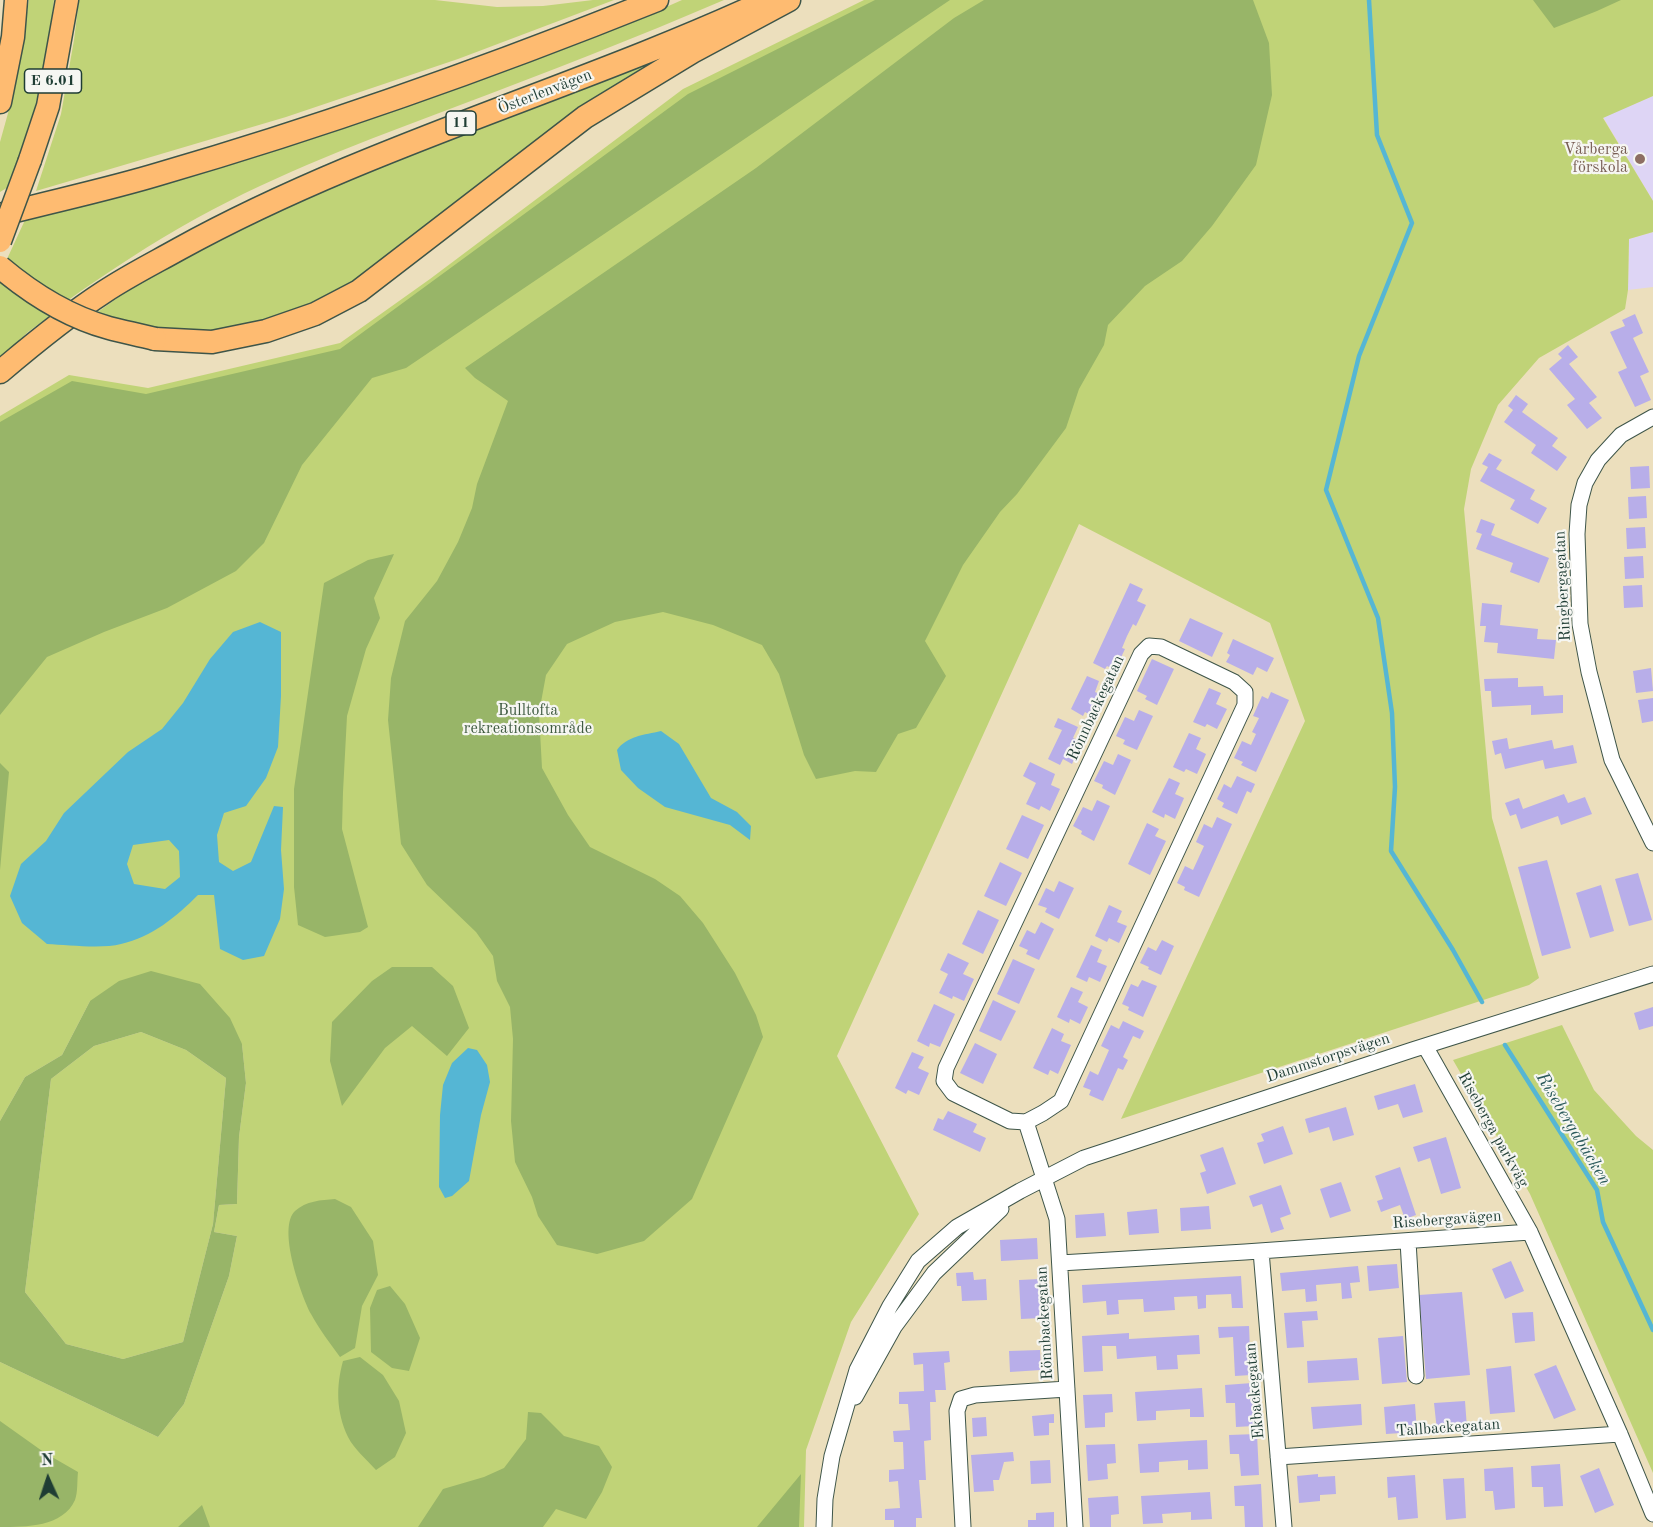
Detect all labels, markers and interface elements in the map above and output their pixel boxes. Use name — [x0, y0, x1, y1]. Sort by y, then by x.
street label: Österlenvägen — [495, 65, 595, 119]
road number: E 6.01 — [25, 69, 82, 93]
road number: 11 — [446, 111, 476, 135]
place label: Vårberga förskola — [1563, 140, 1628, 178]
marker: Vårberga förskola — [1633, 152, 1647, 166]
street label: Ringbergagatan — [1551, 530, 1575, 642]
street label: Rönnbackegatan — [1063, 652, 1129, 764]
park label: Bulltofta rekreationsområde — [464, 701, 592, 739]
street label: Dammstorpsvägen — [1264, 1029, 1392, 1087]
water label: Risebergabäcken — [1531, 1068, 1615, 1190]
street label: Riseberga parkväg — [1453, 1069, 1533, 1191]
street label: Risebergavägen — [1392, 1207, 1502, 1233]
street label: Rönnbackegatan — [1032, 1266, 1058, 1380]
street label: Ekbackegatan — [1241, 1342, 1269, 1440]
street label: Tallbackegatan — [1395, 1415, 1501, 1441]
north arrow — [18, 1449, 78, 1509]
text: N — [41, 1453, 54, 1469]

